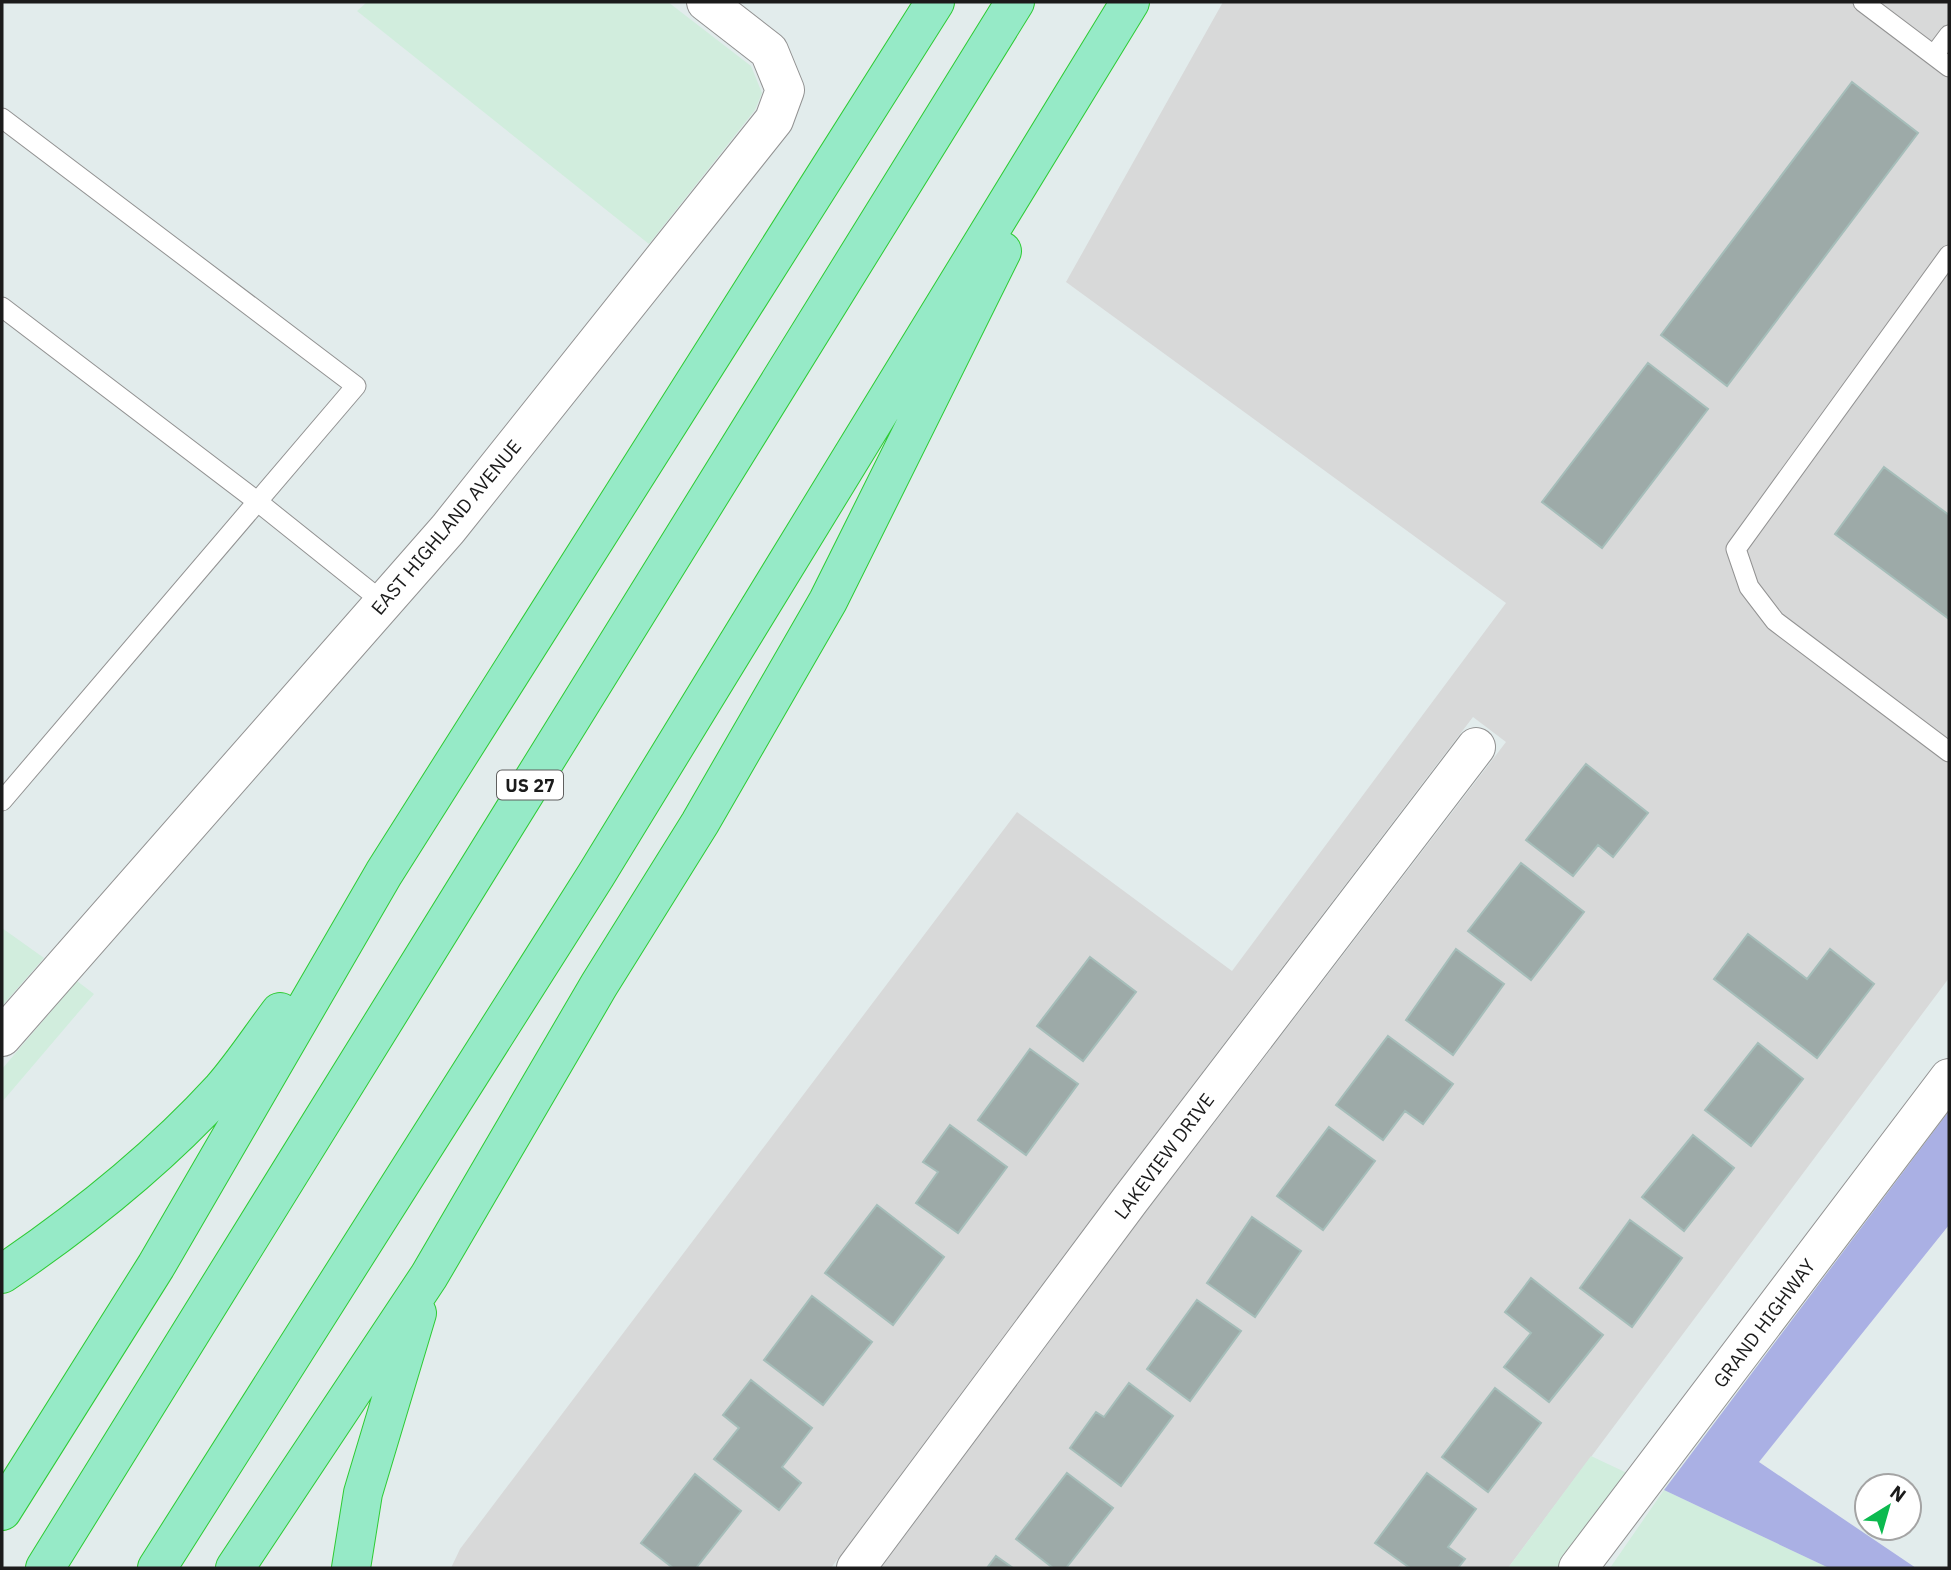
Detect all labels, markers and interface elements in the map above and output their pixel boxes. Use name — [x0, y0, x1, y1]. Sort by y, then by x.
street label: EAST HIGHLAND AVENUE — [366, 435, 526, 619]
road number: US 27 — [497, 770, 563, 800]
street label: LAKEVIEW DRIVE — [1109, 1088, 1219, 1224]
street label: GRAND HIGHWAY — [1708, 1253, 1821, 1392]
north arrow — [1853, 1472, 1923, 1542]
text: N — [1886, 1480, 1911, 1507]

